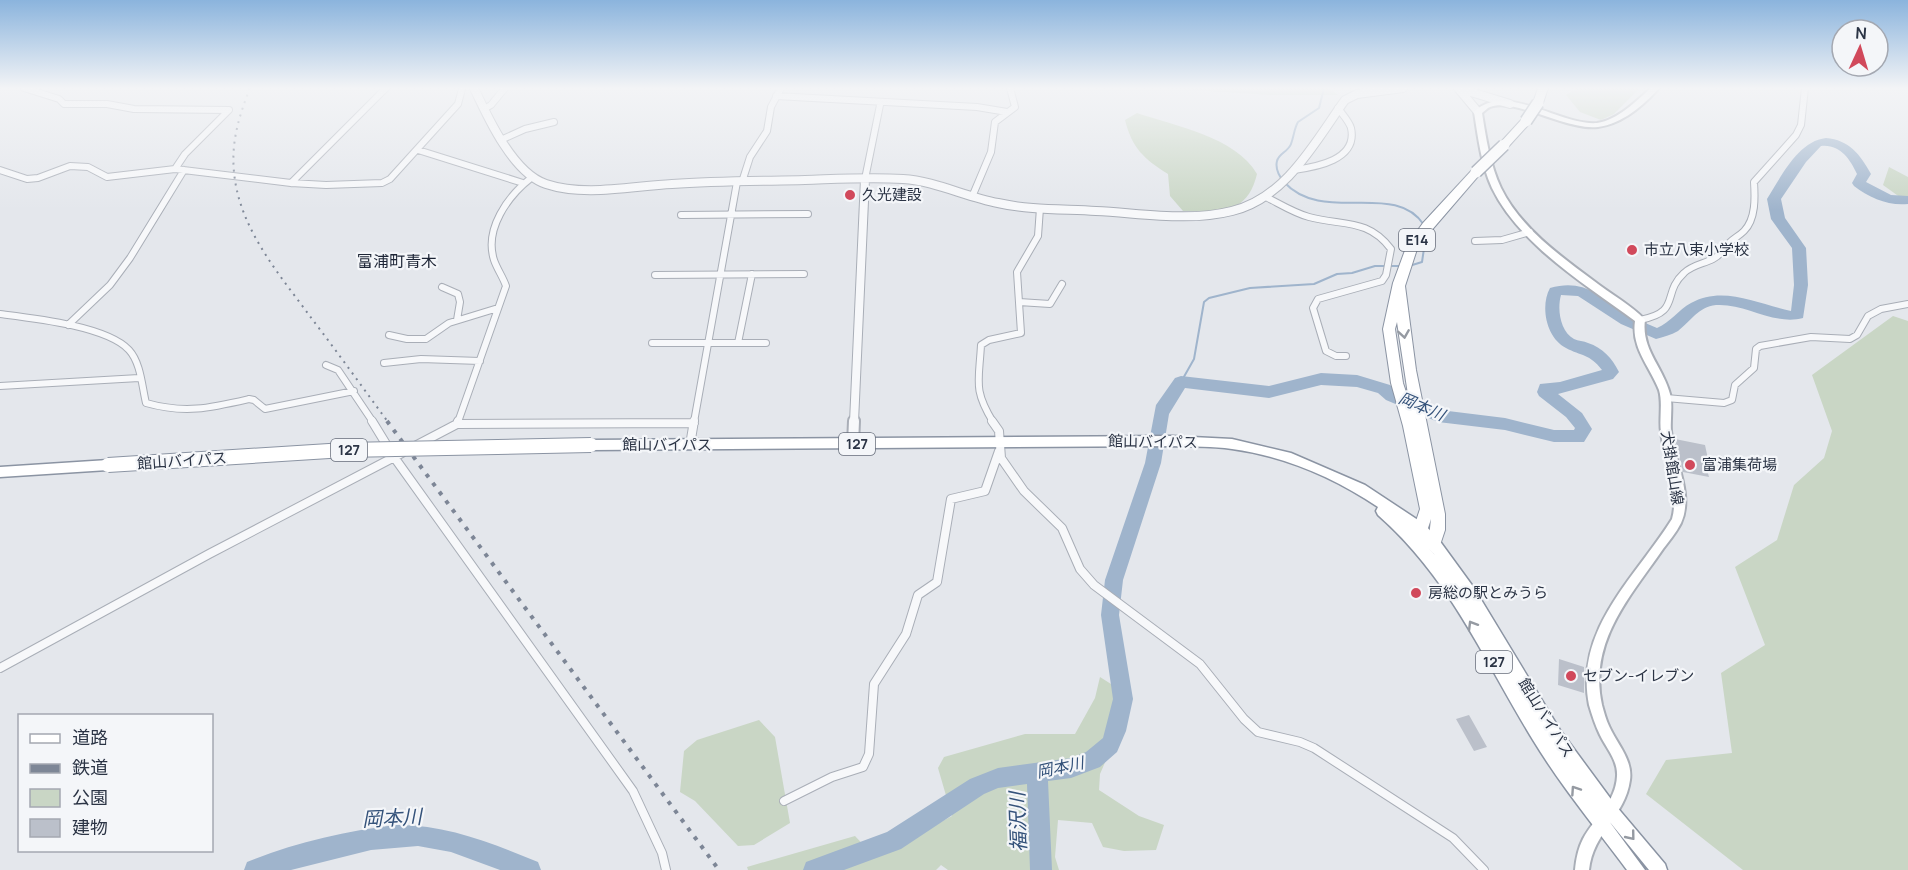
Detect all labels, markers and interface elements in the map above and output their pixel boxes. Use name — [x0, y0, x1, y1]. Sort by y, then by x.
north arrow — [1830, 18, 1890, 78]
text: N — [1855, 22, 1868, 44]
place label: 久光建設 — [862, 184, 922, 205]
marker: 久光建設 — [843, 188, 857, 202]
road number: E14 — [1399, 229, 1435, 251]
place label: 市立八束小学校 — [1644, 239, 1749, 260]
marker: 市立八束小学校 — [1625, 243, 1639, 257]
district label: 富浦町青木 — [357, 250, 437, 272]
one-way arrow — [1397, 330, 1409, 339]
water label: 岡本川 — [1396, 386, 1450, 426]
street label: 犬掛館山線 — [1656, 429, 1689, 507]
street label: 館山バイパス — [1108, 430, 1198, 453]
road number: 127 — [839, 433, 875, 455]
street label: 館山バイパス — [622, 434, 712, 455]
road number: 127 — [331, 439, 367, 461]
street label: 館山バイパス — [136, 447, 227, 474]
place label: 富浦集荷場 — [1702, 454, 1777, 475]
marker: 富浦集荷場 — [1683, 458, 1697, 472]
place label: 房総の駅とみうら — [1428, 582, 1548, 603]
marker: 房総の駅とみうら — [1409, 586, 1423, 600]
one-way arrow — [1468, 621, 1480, 631]
road number: 127 — [1476, 651, 1512, 673]
place label: セブン-イレブン — [1583, 665, 1694, 686]
marker: セブン-イレブン — [1564, 669, 1578, 683]
street label: 館山バイパス — [1514, 674, 1579, 761]
legend — [18, 714, 213, 852]
text: 道路 — [72, 725, 108, 749]
water label: 岡本川 — [1034, 751, 1088, 783]
text: 鉄道 — [72, 755, 108, 779]
text: 公園 — [72, 785, 108, 809]
one-way arrow — [1571, 786, 1582, 797]
water label: 福沢川 — [1003, 790, 1032, 852]
water label: 岡本川 — [361, 802, 425, 833]
text: 建物 — [72, 815, 108, 839]
one-way arrow — [1623, 829, 1634, 840]

